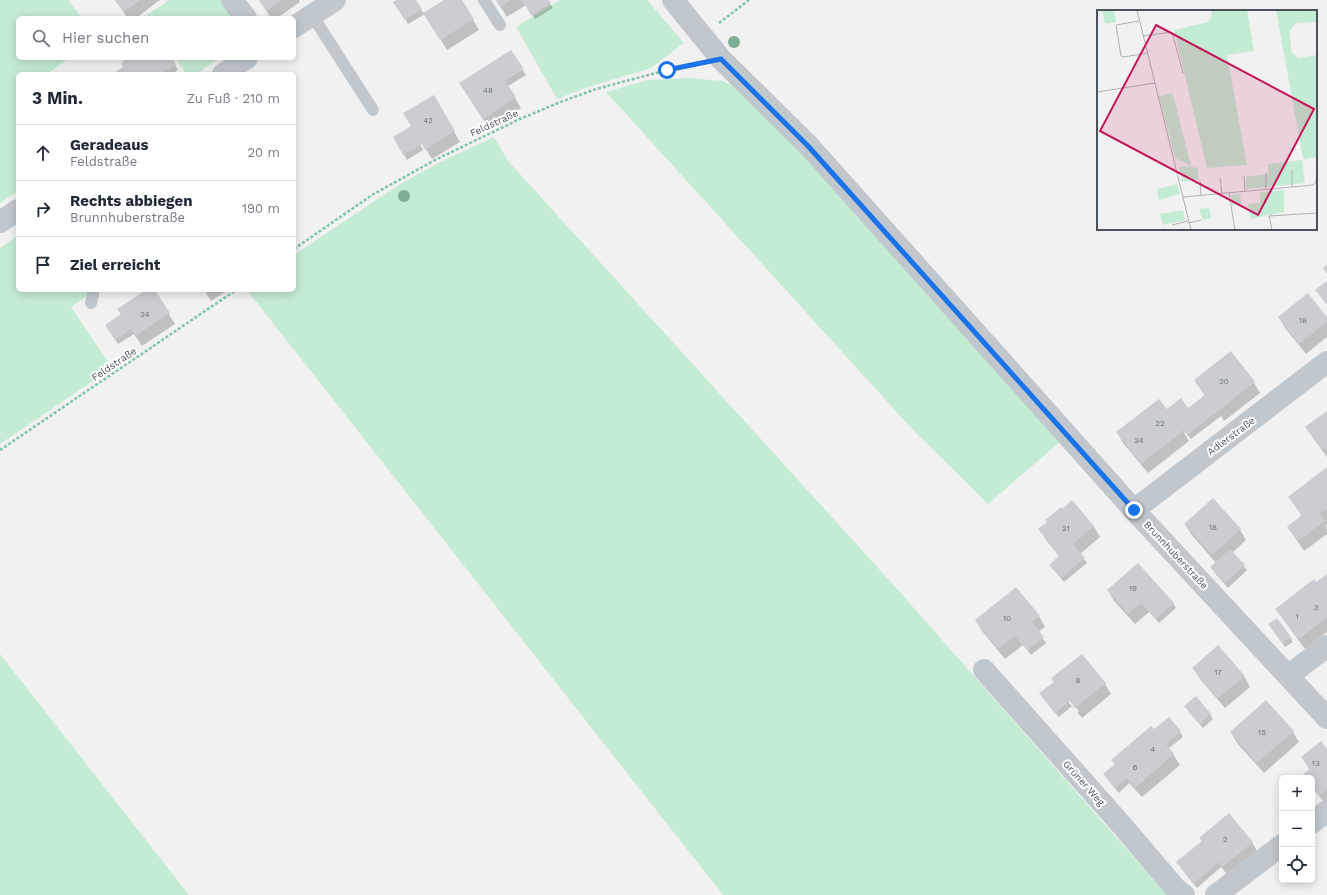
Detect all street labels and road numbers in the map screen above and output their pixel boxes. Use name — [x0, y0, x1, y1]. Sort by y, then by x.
street label: Feldstraße — [468, 107, 520, 139]
street label: Feldstraße — [90, 345, 139, 383]
street label: Adlerstraße — [1205, 414, 1257, 457]
street label: Brunnhuberstraße — [1142, 519, 1210, 591]
street label: Grüner Weg — [1061, 758, 1108, 808]

